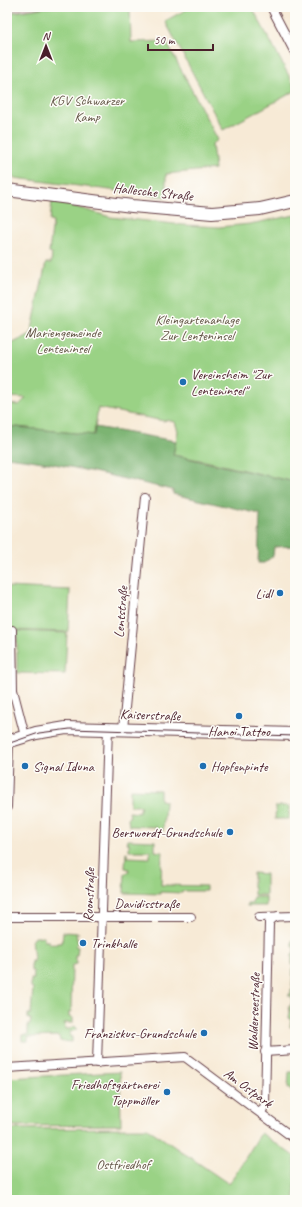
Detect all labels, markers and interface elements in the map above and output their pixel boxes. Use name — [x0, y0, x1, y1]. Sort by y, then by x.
north arrow — [26, 26, 66, 66]
scale bar — [148, 26, 213, 52]
text: N — [43, 29, 52, 43]
text: 50 m — [154, 32, 176, 48]
park label: KGV Schwarzer Kamp — [50, 92, 125, 125]
street label: Hallesche Straße — [112, 179, 195, 205]
park label: Kleingartenanlage Zur Lenteninsel — [155, 311, 240, 344]
park label: Mariengemeinde Lenteninsel — [25, 324, 102, 357]
place label: Vereinsheim "Zur Lenteninsel" — [191, 366, 273, 399]
marker: Vereinsheim "Zur Lenteninsel" — [178, 377, 188, 387]
street label: Lentstraße — [110, 584, 132, 638]
place label: Lidl — [255, 585, 275, 602]
marker: Lidl — [275, 588, 285, 598]
street label: Kaiserstraße — [120, 705, 182, 725]
marker: Hanoi Tattoo — [234, 711, 244, 721]
place label: Hanoi Tattoo — [208, 723, 271, 740]
place label: Signal Iduna — [33, 758, 95, 775]
place label: Hopfenpinte — [211, 758, 269, 775]
marker: Signal Iduna — [20, 761, 30, 771]
marker: Hopfenpinte — [198, 761, 208, 771]
place label: Berswordt-Grundschule — [111, 824, 223, 841]
marker: Berswordt-Grundschule — [225, 827, 235, 837]
street label: Roonstraße — [80, 866, 98, 922]
street label: Davidisstraße — [115, 895, 181, 912]
place label: Trinkhalle — [91, 935, 138, 952]
marker: Trinkhalle — [78, 938, 88, 948]
street label: Walderseestraße — [244, 971, 264, 1051]
place label: Franziskus-Grundschule — [84, 1025, 197, 1042]
marker: Franziskus-Grundschule — [199, 1028, 209, 1038]
street label: Am Ostpark — [220, 1065, 276, 1112]
place label: Friedhofsgärtnerei Toppmöller — [71, 1076, 161, 1109]
marker: Friedhofsgärtnerei Toppmöller — [162, 1087, 172, 1097]
park label: Ostfriedhof — [96, 1156, 153, 1173]

